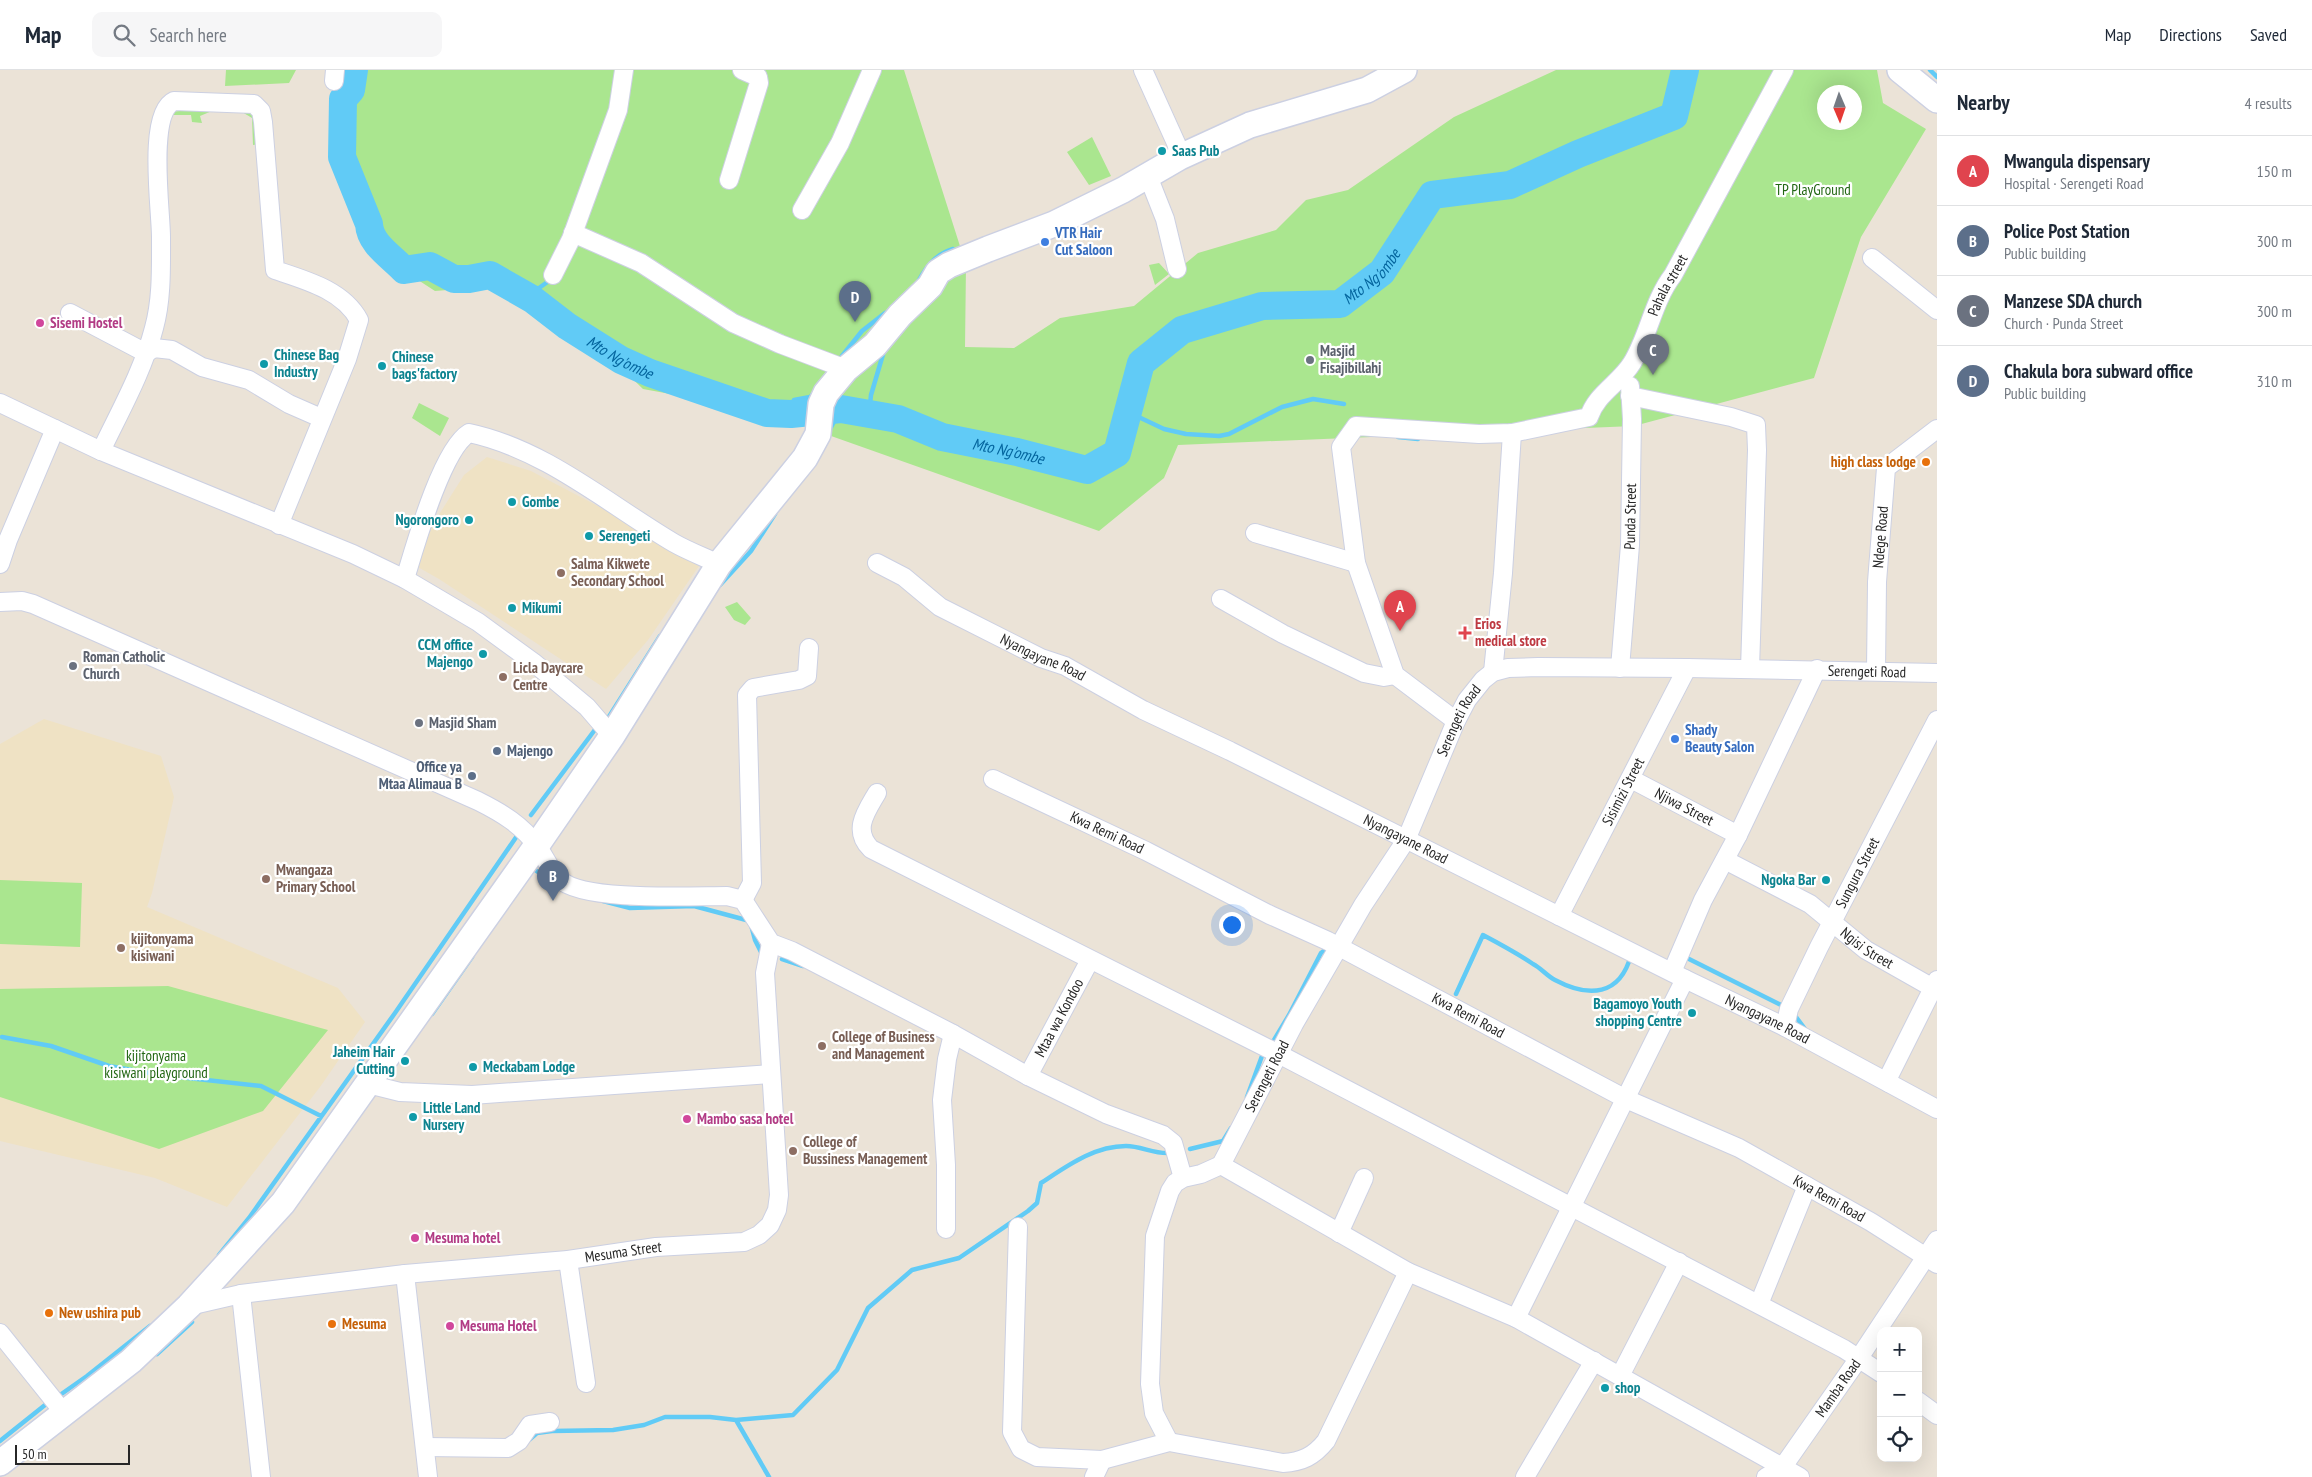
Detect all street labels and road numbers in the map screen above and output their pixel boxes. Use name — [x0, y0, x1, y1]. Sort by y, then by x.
street label: Pahala street — [1643, 251, 1691, 319]
street label: Punda Street — [1620, 483, 1640, 550]
street label: Ndege Road — [1868, 505, 1892, 569]
street label: Nyangayane Road — [997, 629, 1089, 685]
street label: Serengeti Road — [1828, 661, 1906, 681]
street label: Serengeti Road — [1432, 680, 1485, 759]
street label: Sisimizi Street — [1597, 754, 1648, 829]
street label: Njiwa Street — [1652, 783, 1717, 830]
street label: Kwa Remi Road — [1067, 807, 1147, 858]
street label: Nyangayane Road — [1361, 809, 1451, 868]
street label: Sungura Street — [1831, 834, 1883, 911]
street label: Ngisi Street — [1837, 923, 1897, 973]
street label: Mtaa wa Kondoo — [1030, 975, 1087, 1060]
street label: Kwa Remi Road — [1429, 988, 1508, 1042]
street label: Nyangayane Road — [1722, 990, 1813, 1048]
street label: Serengeti Road — [1240, 1037, 1293, 1115]
street label: Kwa Remi Road — [1790, 1170, 1869, 1226]
street label: Mesuma Street — [583, 1237, 662, 1266]
street label: Mamba Road — [1811, 1355, 1864, 1420]

